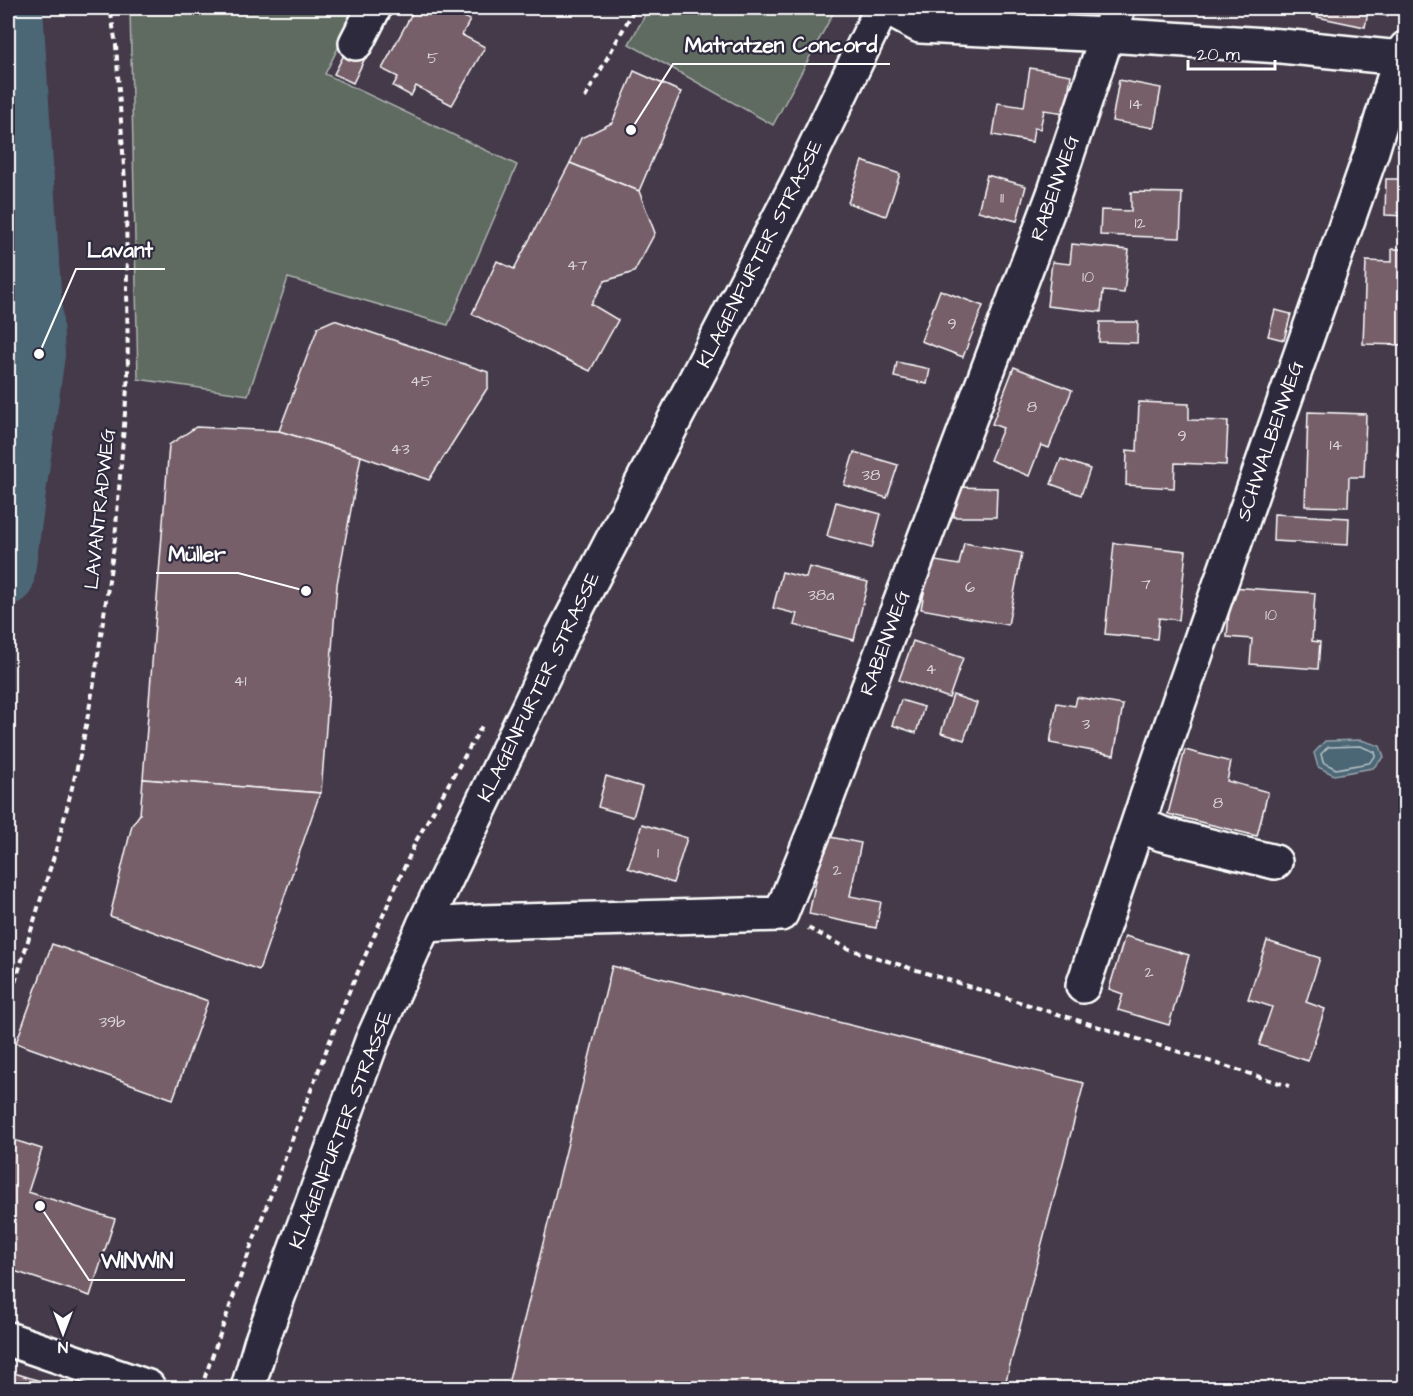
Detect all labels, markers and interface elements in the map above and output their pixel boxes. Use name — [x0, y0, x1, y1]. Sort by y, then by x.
callout: Matratzen Concord — [673, 25, 890, 64]
text: Matratzen Concord — [685, 31, 878, 60]
scale bar — [1188, 33, 1275, 71]
text: 20 m — [1197, 42, 1240, 67]
house number: 5 — [427, 47, 439, 69]
house number: 14 — [1130, 93, 1143, 115]
street label: RABENWEG — [1024, 131, 1086, 245]
street label: KLAGENFURTER STRASSE — [690, 135, 830, 373]
house number: 11 — [1000, 187, 1004, 209]
house number: 12 — [1134, 212, 1146, 234]
callout: Lavant — [76, 230, 165, 269]
text: Lavant — [87, 236, 153, 265]
house number: 47 — [567, 254, 588, 276]
house number: 10 — [1082, 266, 1094, 288]
house number: 9 — [947, 313, 957, 335]
street label: SCHWALBENWEG — [1229, 357, 1311, 525]
house number: 45 — [410, 370, 433, 392]
house number: 8 — [1027, 396, 1037, 418]
house number: 9 — [1177, 425, 1187, 447]
street label: LAVANTRADWEG — [78, 427, 122, 591]
house number: 14 — [1330, 434, 1343, 456]
house number: 43 — [390, 438, 410, 460]
house number: 38 — [862, 464, 880, 486]
callout: Müller — [156, 534, 238, 573]
text: Müller — [168, 540, 226, 569]
street label: KLAGENFURTER STRASSE — [471, 567, 607, 807]
house number: 7 — [1141, 573, 1151, 595]
house number: 6 — [965, 576, 975, 598]
house number: 38a — [808, 584, 834, 606]
street label: RABENWEG — [853, 586, 917, 700]
house number: 10 — [1265, 604, 1277, 626]
house number: 4 — [926, 658, 937, 680]
house number: 41 — [234, 670, 246, 692]
house number: 3 — [1082, 713, 1090, 735]
house number: 8 — [1213, 792, 1223, 814]
house number: 1 — [657, 842, 659, 864]
house number: 2 — [832, 859, 842, 881]
house number: 2 — [1144, 961, 1154, 983]
street label: KLAGENFURTER STRASSE — [283, 1007, 399, 1253]
house number: 39b — [99, 1011, 125, 1033]
callout: WINWIN — [89, 1241, 185, 1280]
text: WINWIN — [100, 1247, 173, 1276]
north arrow — [33, 1303, 93, 1363]
text: N — [58, 1336, 68, 1358]

